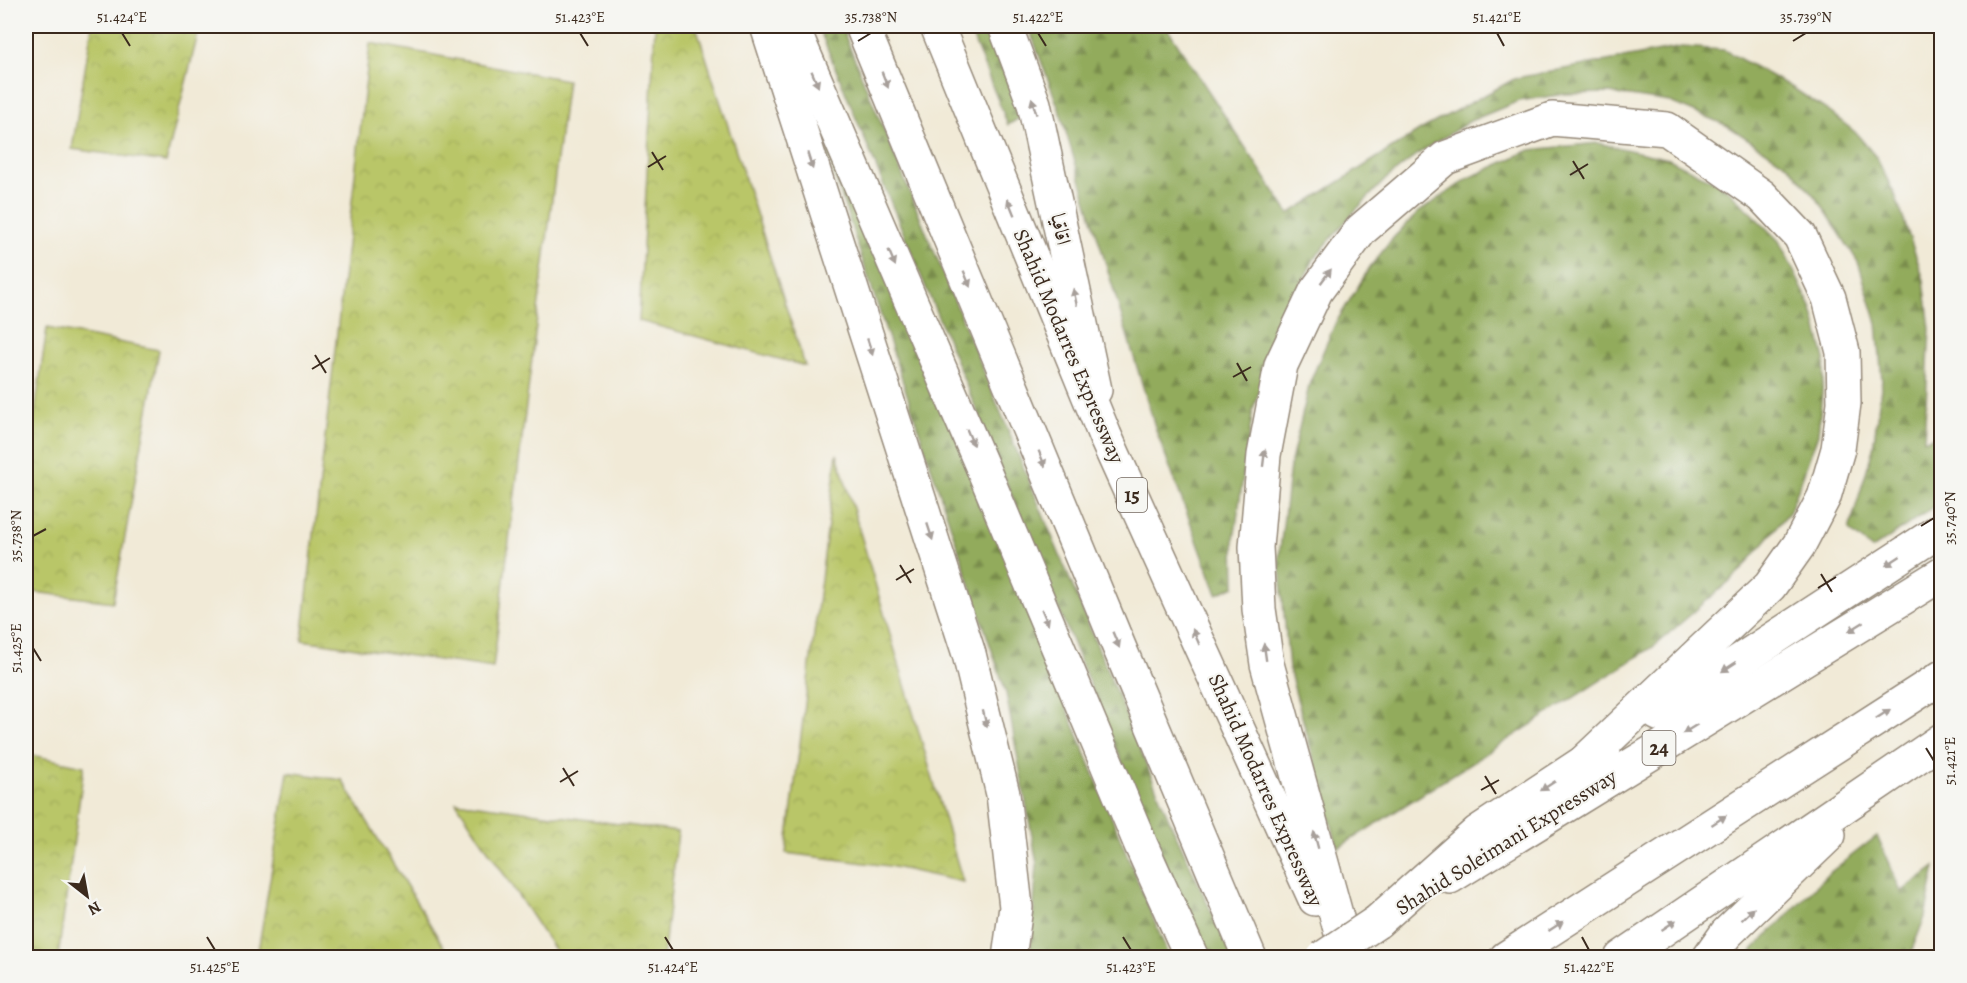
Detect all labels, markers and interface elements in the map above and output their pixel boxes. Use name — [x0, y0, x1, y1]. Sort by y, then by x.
text: 51.424°E — [97, 7, 147, 27]
text: 51.423°E — [555, 7, 605, 27]
text: 35.738°N — [845, 7, 897, 27]
text: 51.422°E — [1013, 7, 1063, 27]
text: 51.421°E — [1473, 7, 1521, 27]
text: 35.739°N — [1780, 7, 1832, 27]
one-way arrow — [810, 71, 820, 89]
one-way arrow — [880, 71, 890, 89]
one-way arrow — [1029, 97, 1038, 115]
one-way arrow — [806, 152, 815, 170]
one-way arrow — [1006, 198, 1015, 216]
street label: اقاقیا — [1044, 211, 1078, 247]
street label: Shahid Modarres Expressway — [1007, 225, 1131, 468]
one-way arrow — [887, 250, 897, 268]
one-way arrow — [1320, 268, 1333, 284]
one-way arrow — [962, 271, 972, 289]
one-way arrow — [1070, 288, 1080, 306]
one-way arrow — [866, 338, 875, 356]
one-way arrow — [965, 429, 974, 446]
one-way arrow — [1259, 449, 1269, 468]
one-way arrow — [1037, 451, 1047, 469]
road number: 15 — [1117, 478, 1147, 512]
text: 35.740°N — [1940, 491, 1960, 545]
text: 35.738°N — [6, 510, 26, 562]
one-way arrow — [925, 523, 935, 541]
one-way arrow — [1885, 555, 1901, 567]
one-way arrow — [1041, 608, 1050, 626]
one-way arrow — [1848, 621, 1864, 632]
text: 51.425°E — [6, 623, 26, 673]
one-way arrow — [1192, 628, 1201, 645]
one-way arrow — [1111, 631, 1121, 649]
one-way arrow — [1261, 643, 1270, 662]
one-way arrow — [1721, 662, 1737, 673]
street label: Shahid Modarres Expressway — [1202, 669, 1330, 911]
one-way arrow — [1875, 709, 1891, 720]
one-way arrow — [980, 710, 990, 729]
one-way arrow — [1682, 724, 1698, 735]
road number: 24 — [1642, 731, 1676, 765]
text: 51.421°E — [1940, 737, 1960, 785]
street label: Shahid Soleimani Expressway — [1390, 762, 1622, 922]
one-way arrow — [1540, 780, 1557, 791]
one-way arrow — [1711, 814, 1727, 826]
one-way arrow — [1311, 831, 1320, 849]
north arrow — [57, 866, 117, 926]
text: N — [83, 896, 105, 921]
one-way arrow — [1740, 907, 1754, 921]
one-way arrow — [1661, 919, 1677, 931]
one-way arrow — [1547, 920, 1564, 931]
text: 51.425°E — [190, 957, 240, 977]
text: 51.424°E — [648, 957, 698, 977]
text: 51.423°E — [1106, 957, 1156, 977]
text: 51.422°E — [1564, 957, 1614, 977]

